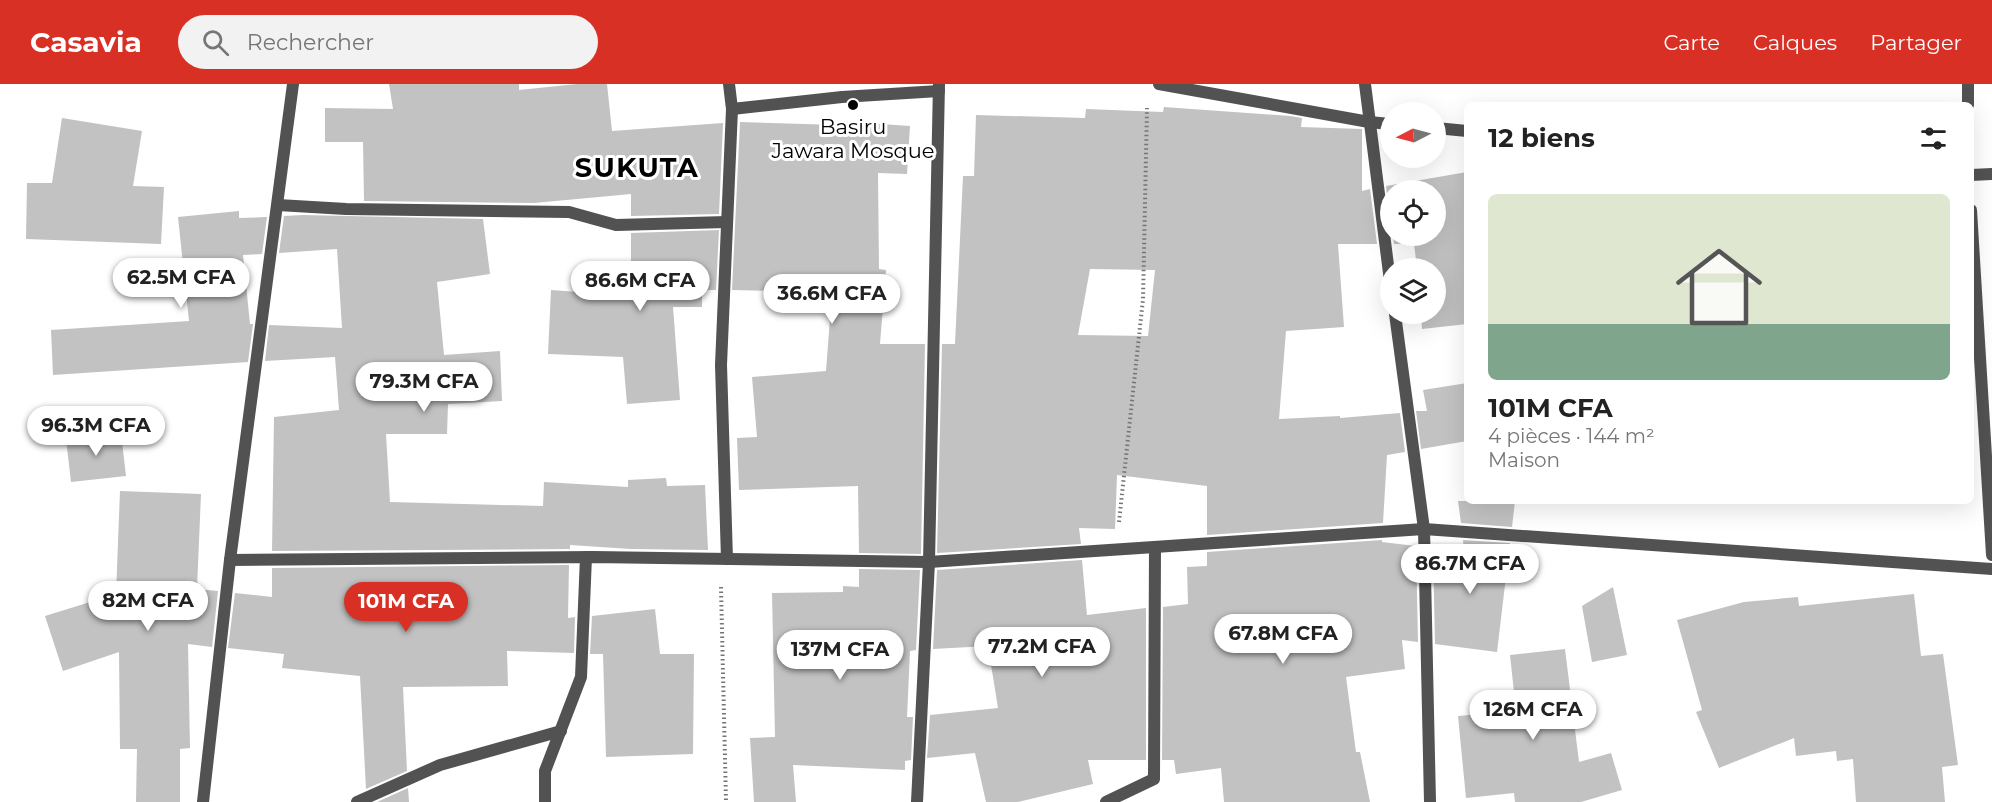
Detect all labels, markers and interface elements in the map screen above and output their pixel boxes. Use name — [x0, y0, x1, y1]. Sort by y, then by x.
search box — [178, 15, 598, 69]
text: Casavia — [30, 25, 142, 59]
icon: search — [199, 26, 232, 59]
text: Rechercher — [247, 29, 374, 56]
text: Carte — [1663, 30, 1720, 55]
text: Calques — [1753, 30, 1837, 55]
text: Partager — [1870, 30, 1962, 55]
marker: Basiru Jawara Mosque — [846, 98, 860, 112]
north arrow — [1380, 102, 1446, 168]
map controls — [1380, 102, 1446, 324]
place label: Basiru Jawara Mosque — [770, 114, 935, 163]
text: 12 biens — [1488, 122, 1595, 154]
icon: filters — [1917, 122, 1950, 155]
district label: SUKUTA — [575, 151, 699, 184]
button: locate — [1380, 180, 1446, 246]
icon: home — [1665, 233, 1773, 341]
pin: 62.5M CFA — [112, 258, 250, 309]
button: layers — [1380, 258, 1446, 324]
pin: 86.6M CFA — [571, 261, 709, 312]
text: 62.5M CFA — [127, 265, 235, 289]
text: 86.6M CFA — [585, 268, 695, 292]
pin: 36.6M CFA — [763, 274, 901, 325]
text: 36.6M CFA — [777, 281, 887, 305]
pin: 79.3M CFA — [355, 362, 493, 413]
text: 79.3M CFA — [370, 369, 478, 393]
text: 101M CFA — [1488, 392, 1613, 424]
pin: 96.3M CFA — [27, 406, 165, 457]
text: 96.3M CFA — [41, 413, 151, 437]
text: 4 pièces · 144 m² — [1488, 424, 1655, 448]
text: Maison — [1488, 448, 1560, 472]
pin: 86.7M CFA — [1401, 544, 1539, 595]
text: 86.7M CFA — [1415, 551, 1525, 575]
pin: 82M CFA — [93, 581, 203, 632]
pin: 101M CFA — [344, 582, 468, 633]
text: 82M CFA — [102, 588, 194, 612]
text: 101M CFA — [358, 589, 454, 613]
pin: 67.8M CFA — [1214, 614, 1352, 665]
text: 67.8M CFA — [1228, 621, 1338, 645]
pin: 77.2M CFA — [973, 627, 1111, 678]
pin: 137M CFA — [778, 630, 902, 681]
text: 77.2M CFA — [988, 634, 1096, 658]
text: 137M CFA — [791, 637, 889, 661]
pin: 126M CFA — [1471, 690, 1595, 741]
text: 126M CFA — [1483, 697, 1583, 721]

